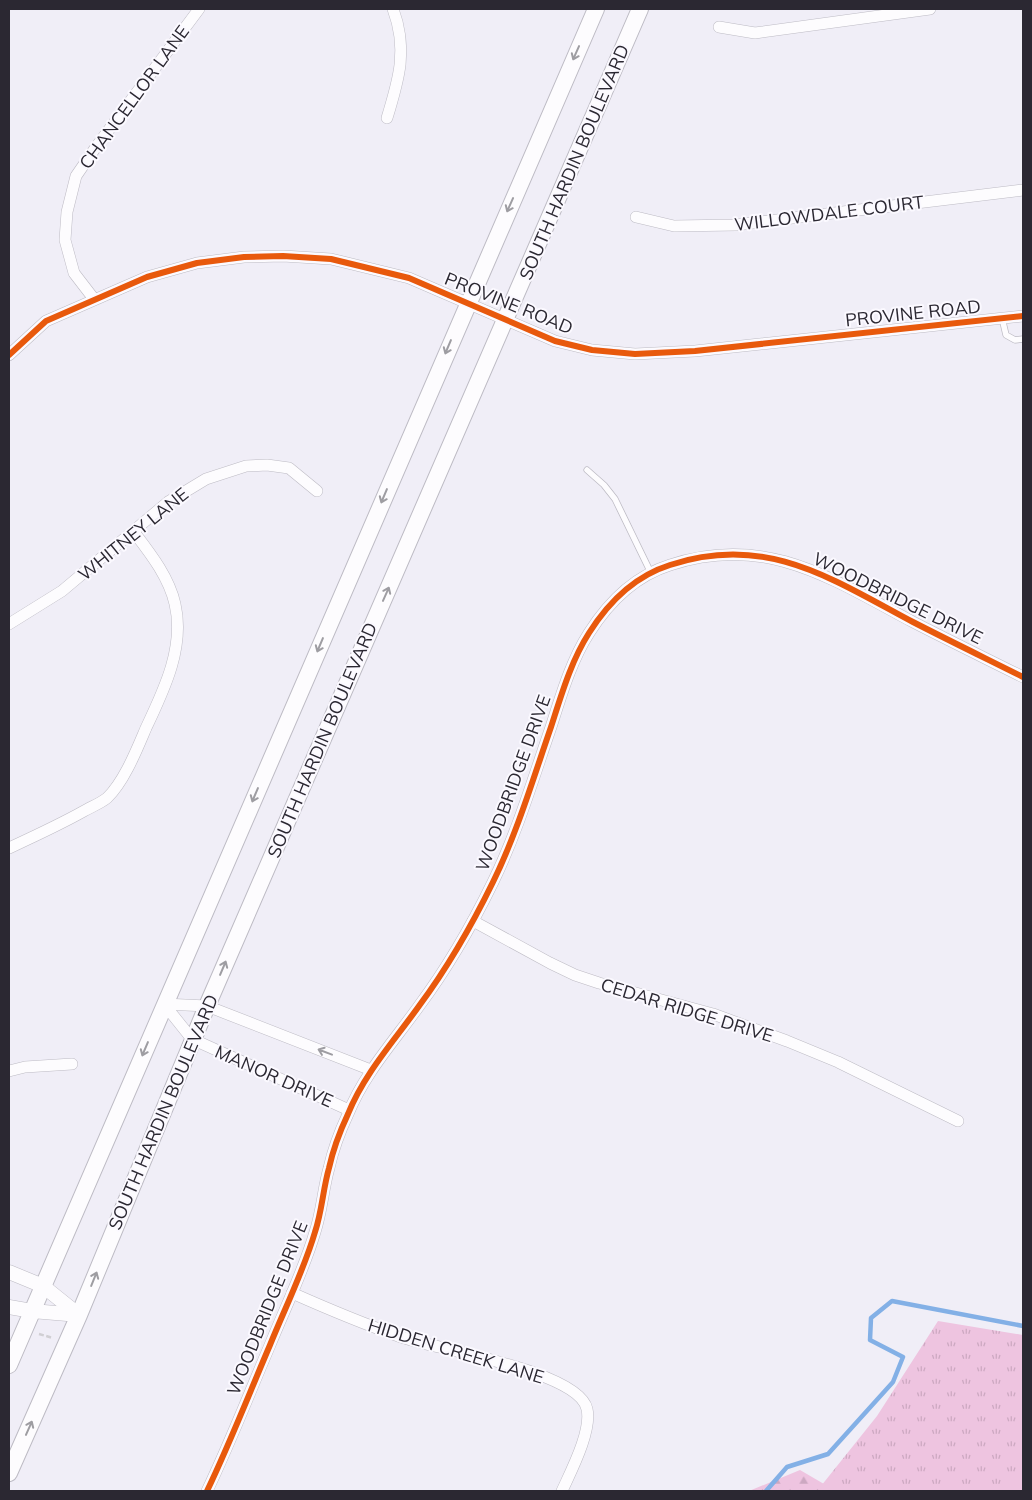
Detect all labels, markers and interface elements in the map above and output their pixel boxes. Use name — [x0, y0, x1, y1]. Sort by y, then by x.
street label: CHANCELLOR LANE — [74, 21, 194, 173]
street label: SOUTH HARDIN BOULEVARD — [514, 41, 634, 283]
one-way arrow — [571, 45, 581, 60]
street label: WILLOWDALE COURT — [733, 190, 925, 236]
one-way arrow — [504, 197, 514, 212]
street label: PROVINE ROAD — [441, 267, 577, 339]
street label: PROVINE ROAD — [844, 294, 982, 332]
one-way arrow — [443, 339, 453, 354]
street label: WHITNEY LANE — [73, 482, 193, 586]
one-way arrow — [379, 488, 389, 503]
street label: WOODBRIDGE DRIVE — [809, 547, 987, 649]
one-way arrow — [381, 587, 391, 602]
street label: SOUTH HARDIN BOULEVARD — [262, 619, 382, 861]
one-way arrow — [314, 638, 323, 653]
street label: WOODBRIDGE DRIVE — [470, 692, 556, 874]
one-way arrow — [250, 787, 260, 802]
one-way arrow — [219, 961, 229, 976]
street label: CEDAR RIDGE DRIVE — [598, 973, 776, 1047]
street label: SOUTH HARDIN BOULEVARD — [103, 991, 223, 1233]
street label: MANOR DRIVE — [211, 1040, 337, 1112]
one-way arrow — [140, 1041, 150, 1056]
one-way arrow — [318, 1047, 333, 1056]
street label: WOODBRIDGE DRIVE — [222, 1218, 312, 1398]
one-way arrow — [89, 1272, 99, 1287]
street label: HIDDEN CREEK LANE — [365, 1313, 547, 1389]
one-way arrow — [24, 1421, 34, 1436]

